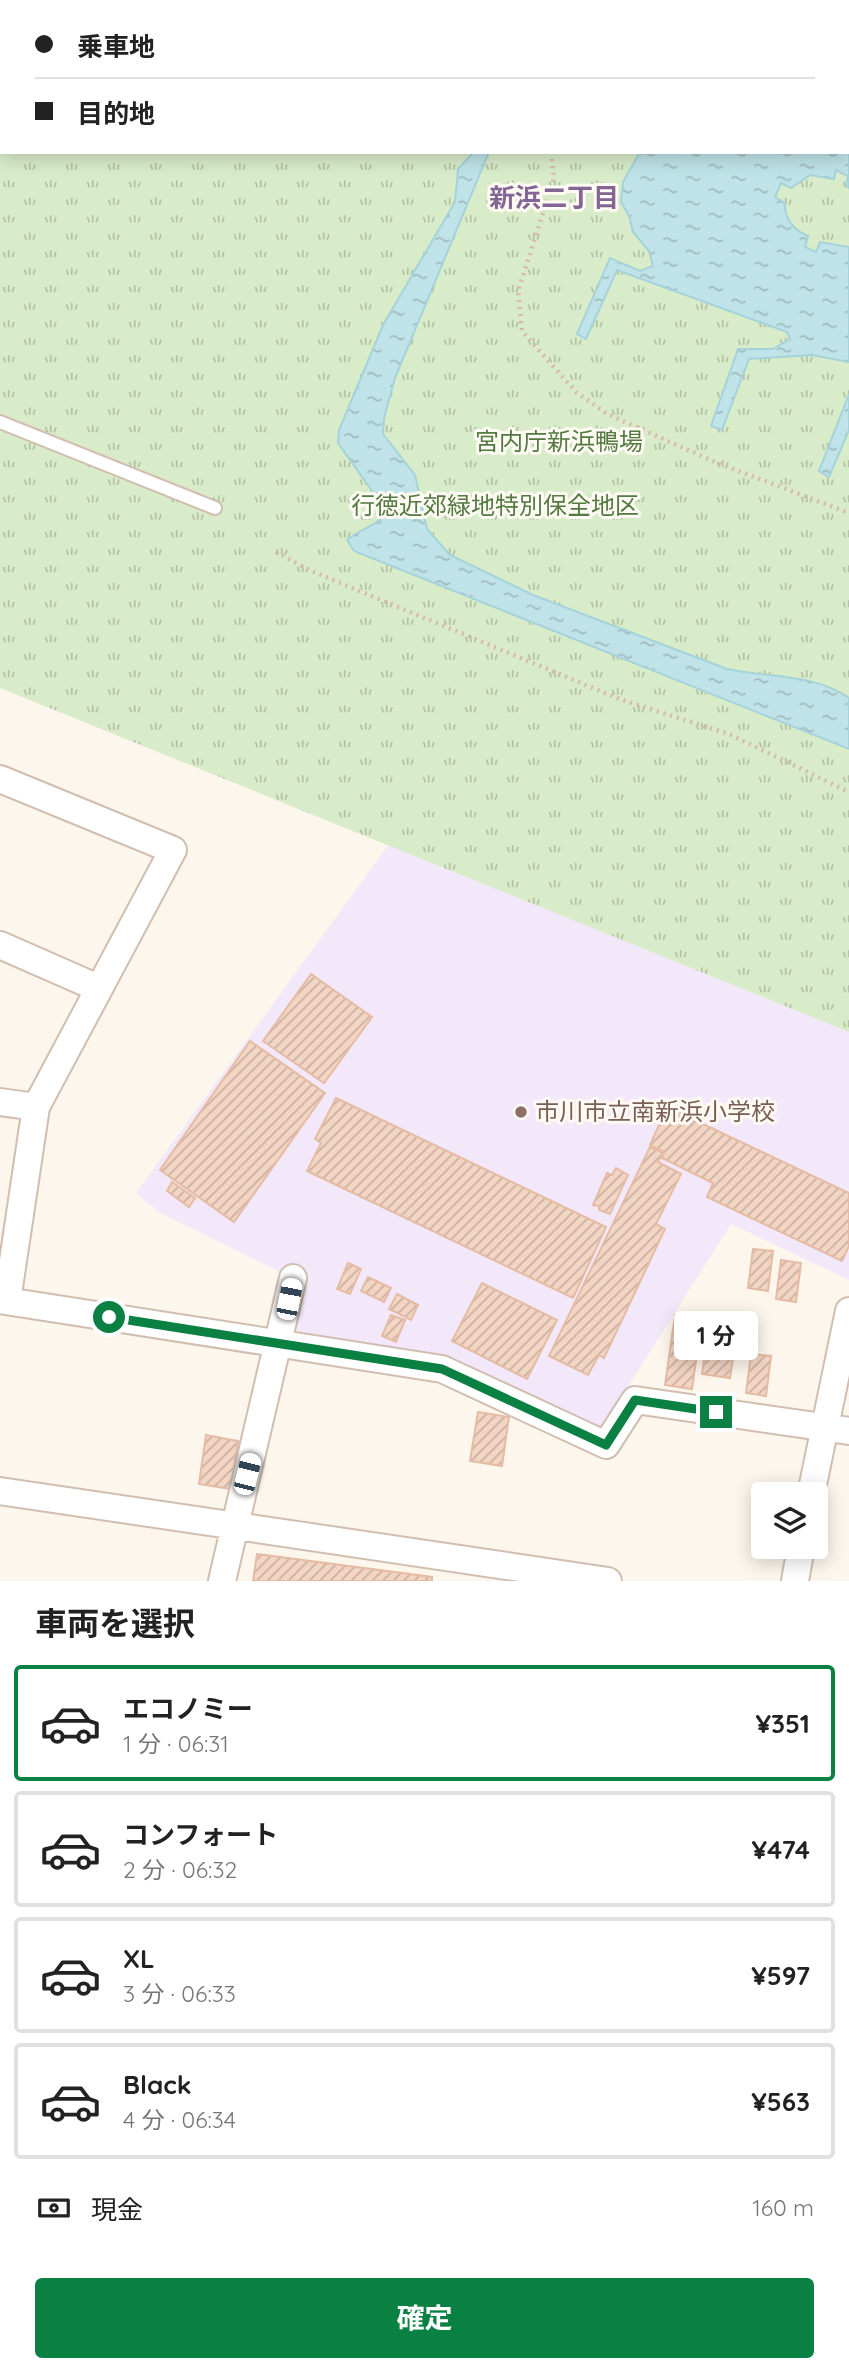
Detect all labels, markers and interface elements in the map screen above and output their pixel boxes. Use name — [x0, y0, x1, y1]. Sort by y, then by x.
text: 乗車地 — [77, 30, 155, 63]
text: 目的地 — [77, 97, 155, 130]
district label: 新浜二丁目 — [489, 181, 619, 214]
park label: 宮内庁新浜鴨場 — [475, 426, 643, 456]
park label: 行徳近郊緑地特別保全地区 — [351, 490, 639, 520]
place label: 市川市立南新浜小学校 — [535, 1096, 775, 1126]
marker: 市川市立南新浜小学校 — [513, 1104, 529, 1120]
car — [275, 1276, 304, 1322]
route start — [93, 1301, 125, 1333]
callout: 1 分 — [674, 1310, 758, 1360]
text: 1 分 — [697, 1321, 735, 1350]
route end — [700, 1396, 732, 1428]
car — [232, 1451, 263, 1497]
map controls — [751, 1482, 828, 1559]
button: layers — [751, 1482, 828, 1559]
text: 車両を選択 — [35, 1603, 195, 1643]
icon: car — [39, 1692, 102, 1755]
text: エコノミー — [123, 1692, 253, 1725]
text: ¥351 — [755, 1707, 810, 1740]
text: 1 分 · 06:31 — [123, 1729, 229, 1758]
icon: car — [39, 1818, 102, 1881]
text: コンフォート — [123, 1818, 278, 1851]
text: ¥474 — [751, 1833, 810, 1866]
text: 2 分 · 06:32 — [123, 1855, 237, 1884]
text: XL — [123, 1942, 155, 1975]
icon: car — [39, 1944, 102, 2007]
text: ¥597 — [751, 1959, 810, 1992]
text: 3 分 · 06:33 — [123, 1979, 236, 2008]
text: Black — [123, 2068, 192, 2101]
icon: car — [39, 2070, 102, 2133]
text: ¥563 — [751, 2085, 810, 2118]
text: 4 分 · 06:34 — [123, 2105, 236, 2134]
icon: cash — [35, 2189, 73, 2227]
text: 現金 — [91, 2193, 143, 2226]
text: 160 m — [752, 2193, 814, 2222]
button: 確定 — [35, 2278, 814, 2358]

